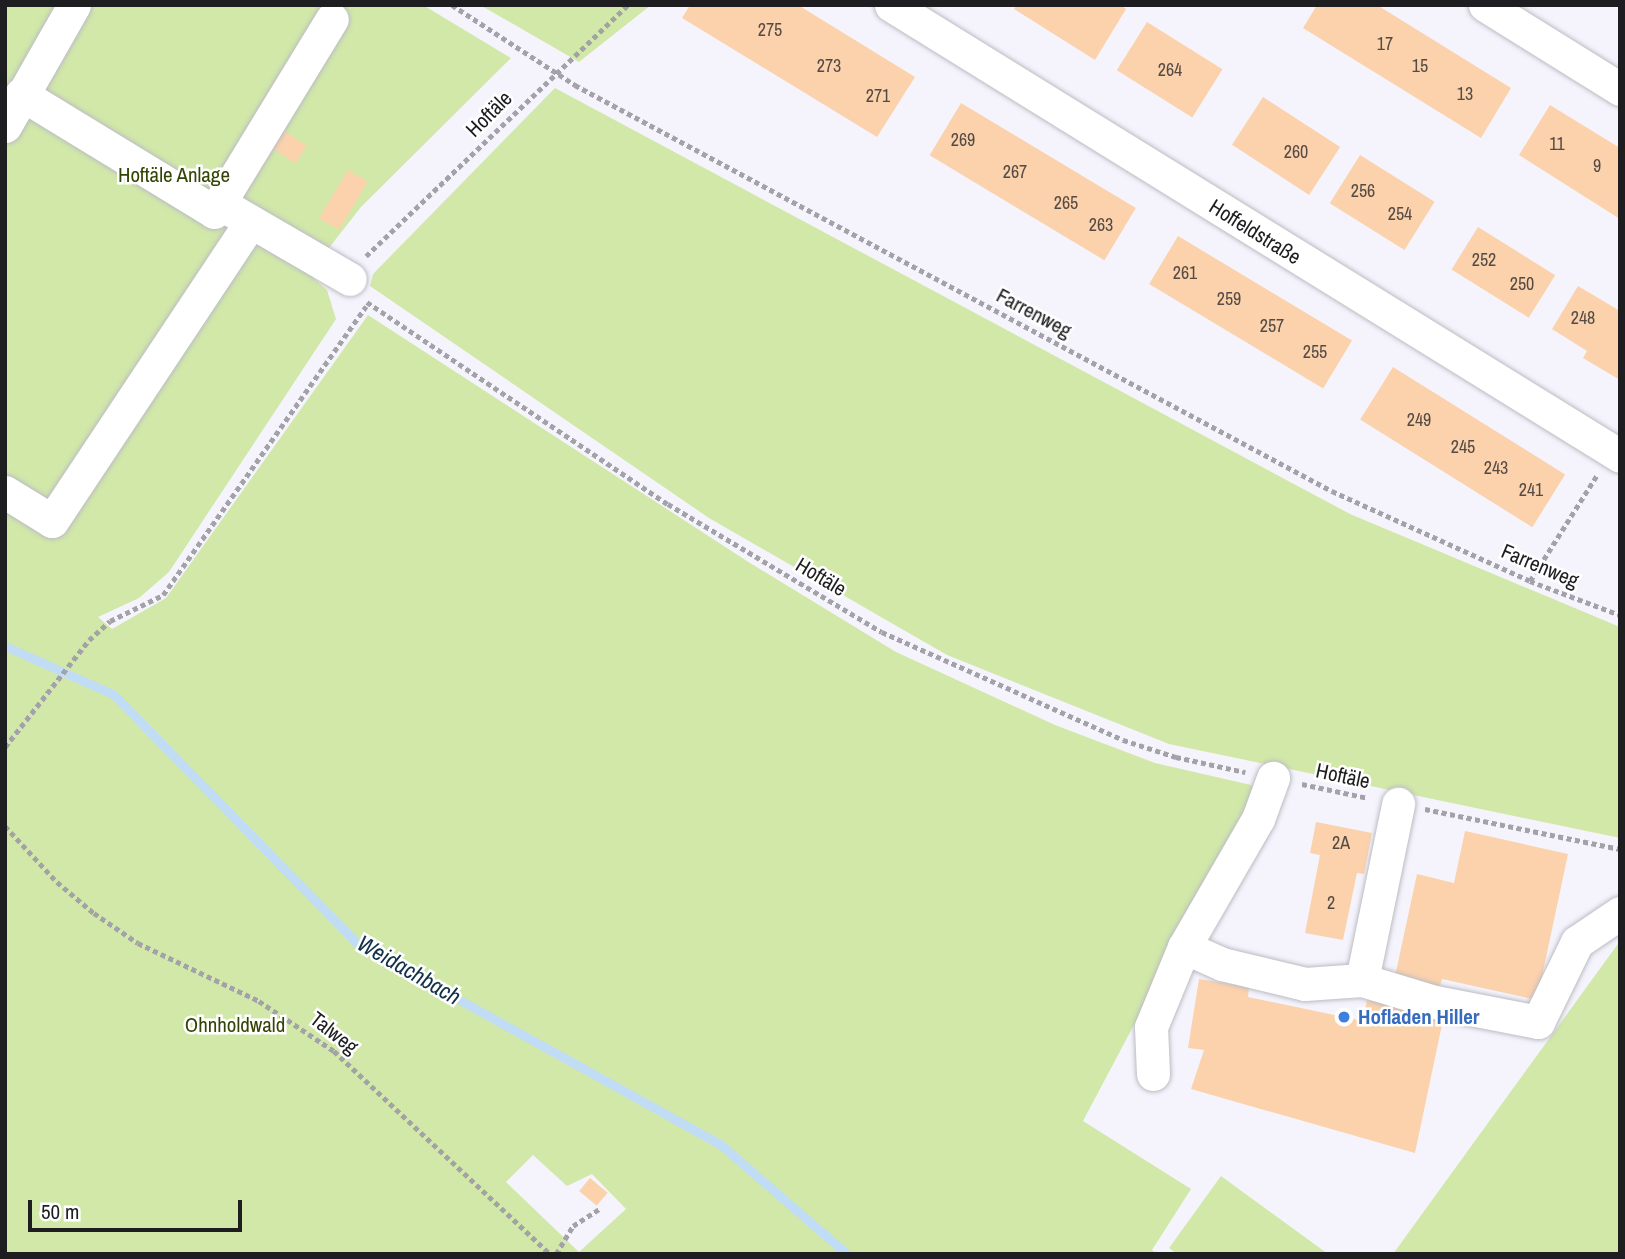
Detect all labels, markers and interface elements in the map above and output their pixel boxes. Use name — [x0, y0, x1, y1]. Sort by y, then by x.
house number: 275 — [758, 19, 782, 41]
house number: 17 — [1377, 33, 1393, 55]
house number: 273 — [817, 55, 841, 77]
house number: 15 — [1412, 55, 1428, 77]
house number: 264 — [1158, 59, 1182, 81]
house number: 13 — [1457, 83, 1473, 105]
house number: 271 — [866, 85, 890, 107]
street label: Hoftäle — [461, 86, 517, 142]
house number: 269 — [951, 129, 975, 151]
house number: 11 — [1549, 133, 1565, 155]
house number: 260 — [1284, 141, 1308, 163]
house number: 9 — [1593, 155, 1601, 177]
house number: 267 — [1003, 161, 1027, 183]
park label: Hoftäle Anlage — [118, 162, 230, 188]
house number: 256 — [1351, 180, 1375, 202]
house number: 265 — [1054, 192, 1078, 214]
street label: Hoffeldstraße — [1205, 194, 1305, 270]
house number: 254 — [1388, 203, 1412, 225]
house number: 263 — [1089, 214, 1113, 236]
house number: 252 — [1472, 249, 1496, 271]
house number: 261 — [1173, 262, 1197, 284]
house number: 250 — [1510, 273, 1534, 295]
street label: Farrenweg — [992, 283, 1076, 343]
house number: 259 — [1217, 288, 1241, 310]
house number: 248 — [1571, 307, 1595, 329]
house number: 257 — [1260, 315, 1284, 337]
house number: 255 — [1303, 341, 1327, 363]
house number: 249 — [1407, 409, 1431, 431]
house number: 245 — [1451, 436, 1475, 458]
house number: 243 — [1484, 457, 1508, 479]
house number: 241 — [1519, 479, 1543, 501]
street label: Farrenweg — [1498, 538, 1582, 594]
street label: Hoftäle — [791, 552, 851, 602]
street label: Hoftäle — [1314, 758, 1372, 794]
house number: 2A — [1332, 832, 1350, 854]
house number: 2 — [1327, 892, 1335, 914]
water label: Weidachbach — [352, 929, 466, 1011]
place label: Hofladen Hiller — [1358, 1004, 1480, 1030]
street label: Talweg — [305, 1006, 363, 1060]
marker: Hofladen Hiller — [1336, 1009, 1352, 1025]
park label: Ohnholdwald — [185, 1012, 285, 1038]
scale bar — [32, 1186, 245, 1230]
text: 50 m — [41, 1197, 79, 1226]

